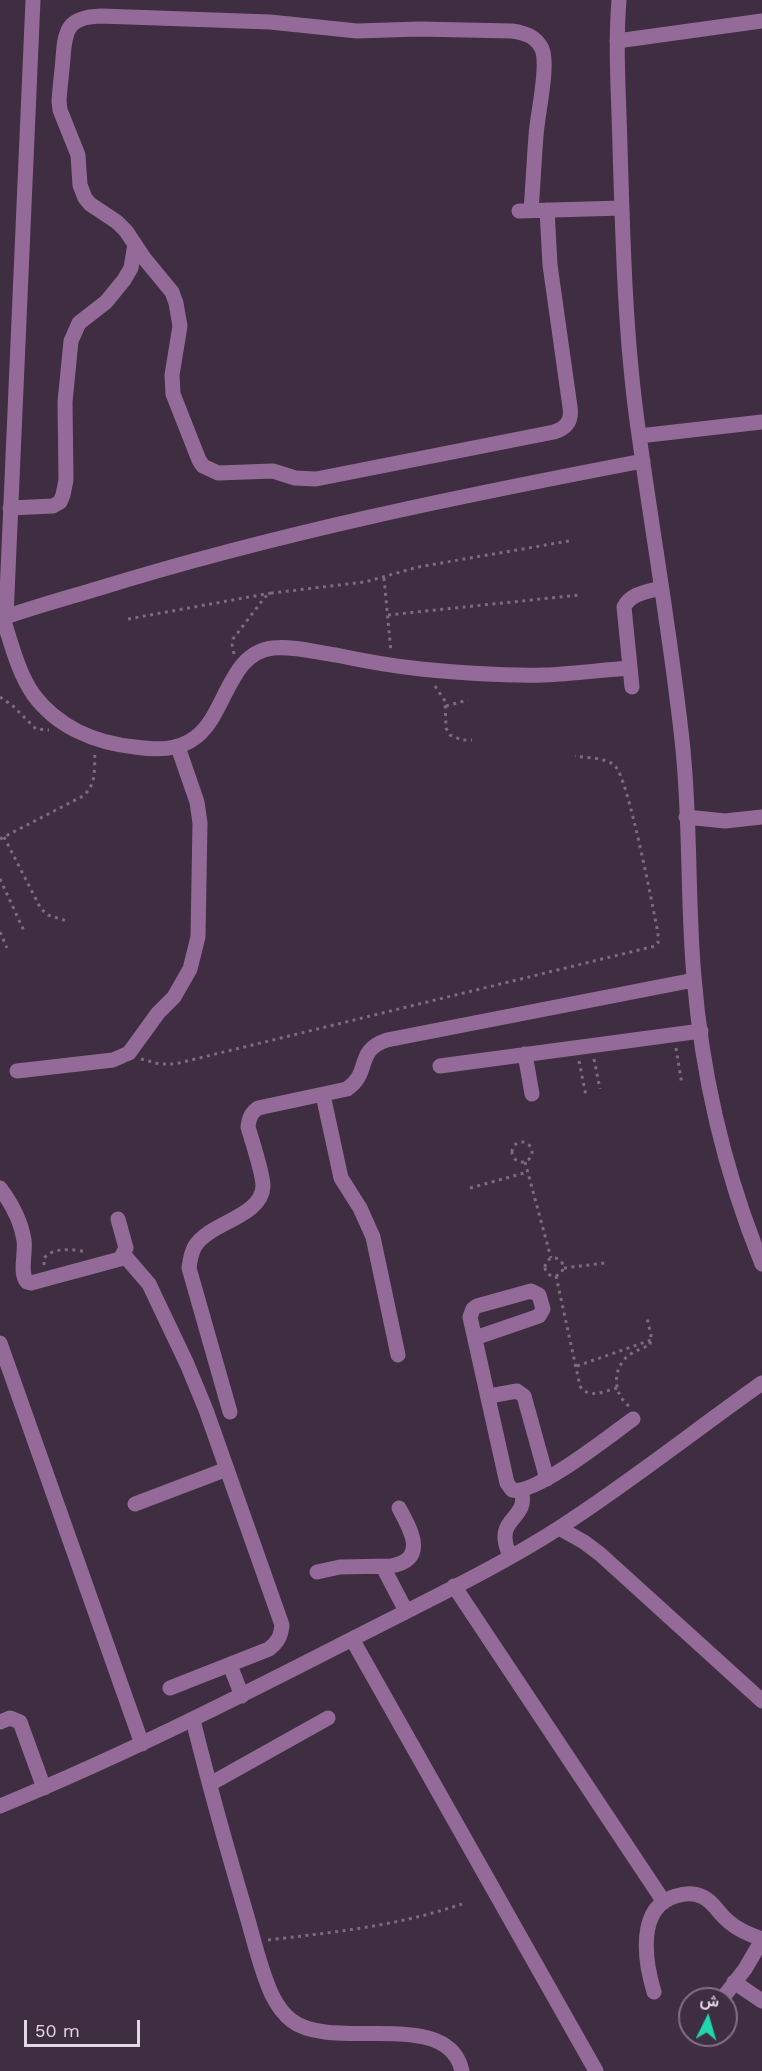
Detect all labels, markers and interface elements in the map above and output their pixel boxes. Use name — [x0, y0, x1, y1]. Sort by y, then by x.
north arrow — [678, 1987, 738, 2047]
text: ش — [699, 1990, 720, 2011]
scale bar — [27, 2008, 142, 2046]
text: 50 m — [35, 2020, 80, 2041]

